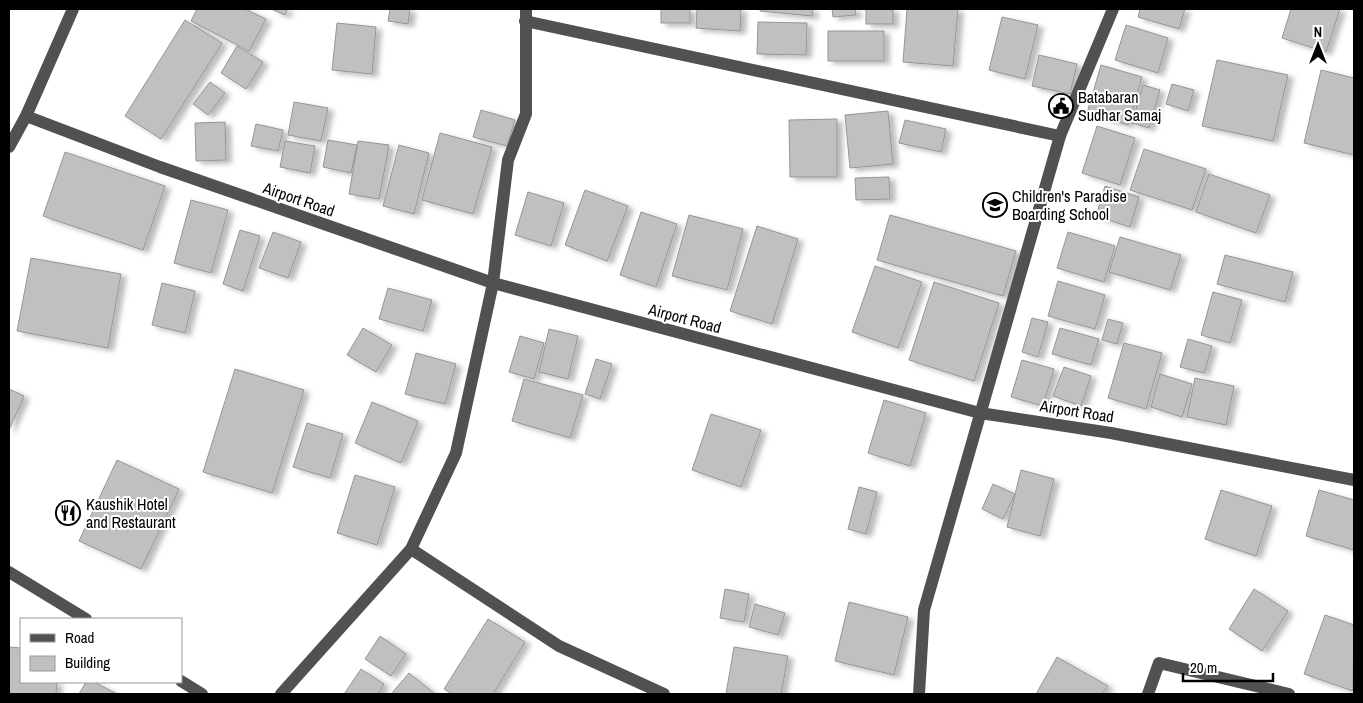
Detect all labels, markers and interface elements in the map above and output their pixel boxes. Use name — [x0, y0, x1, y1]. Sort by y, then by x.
north arrow — [1293, 20, 1343, 70]
text: N — [1314, 23, 1322, 41]
place label: Batabaran Sudhar Samaj — [1078, 86, 1161, 126]
public building icon: Batabaran Sudhar Samaj — [1048, 93, 1074, 119]
street label: Airport Road — [259, 176, 338, 222]
place label: Children's Paradise Boarding School — [1012, 185, 1127, 225]
school or university icon: Children's Paradise Boarding School — [982, 192, 1008, 218]
street label: Airport Road — [645, 297, 724, 338]
street label: Airport Road — [1038, 394, 1115, 428]
place label: Kaushik Hotel and Restaurant — [86, 493, 176, 533]
restaurant icon: Kaushik Hotel and Restaurant — [55, 500, 81, 526]
legend — [20, 618, 182, 683]
text: Road — [65, 627, 94, 648]
scale bar — [1183, 650, 1273, 682]
text: Building — [65, 652, 110, 673]
text: 20 m — [1190, 657, 1217, 678]

